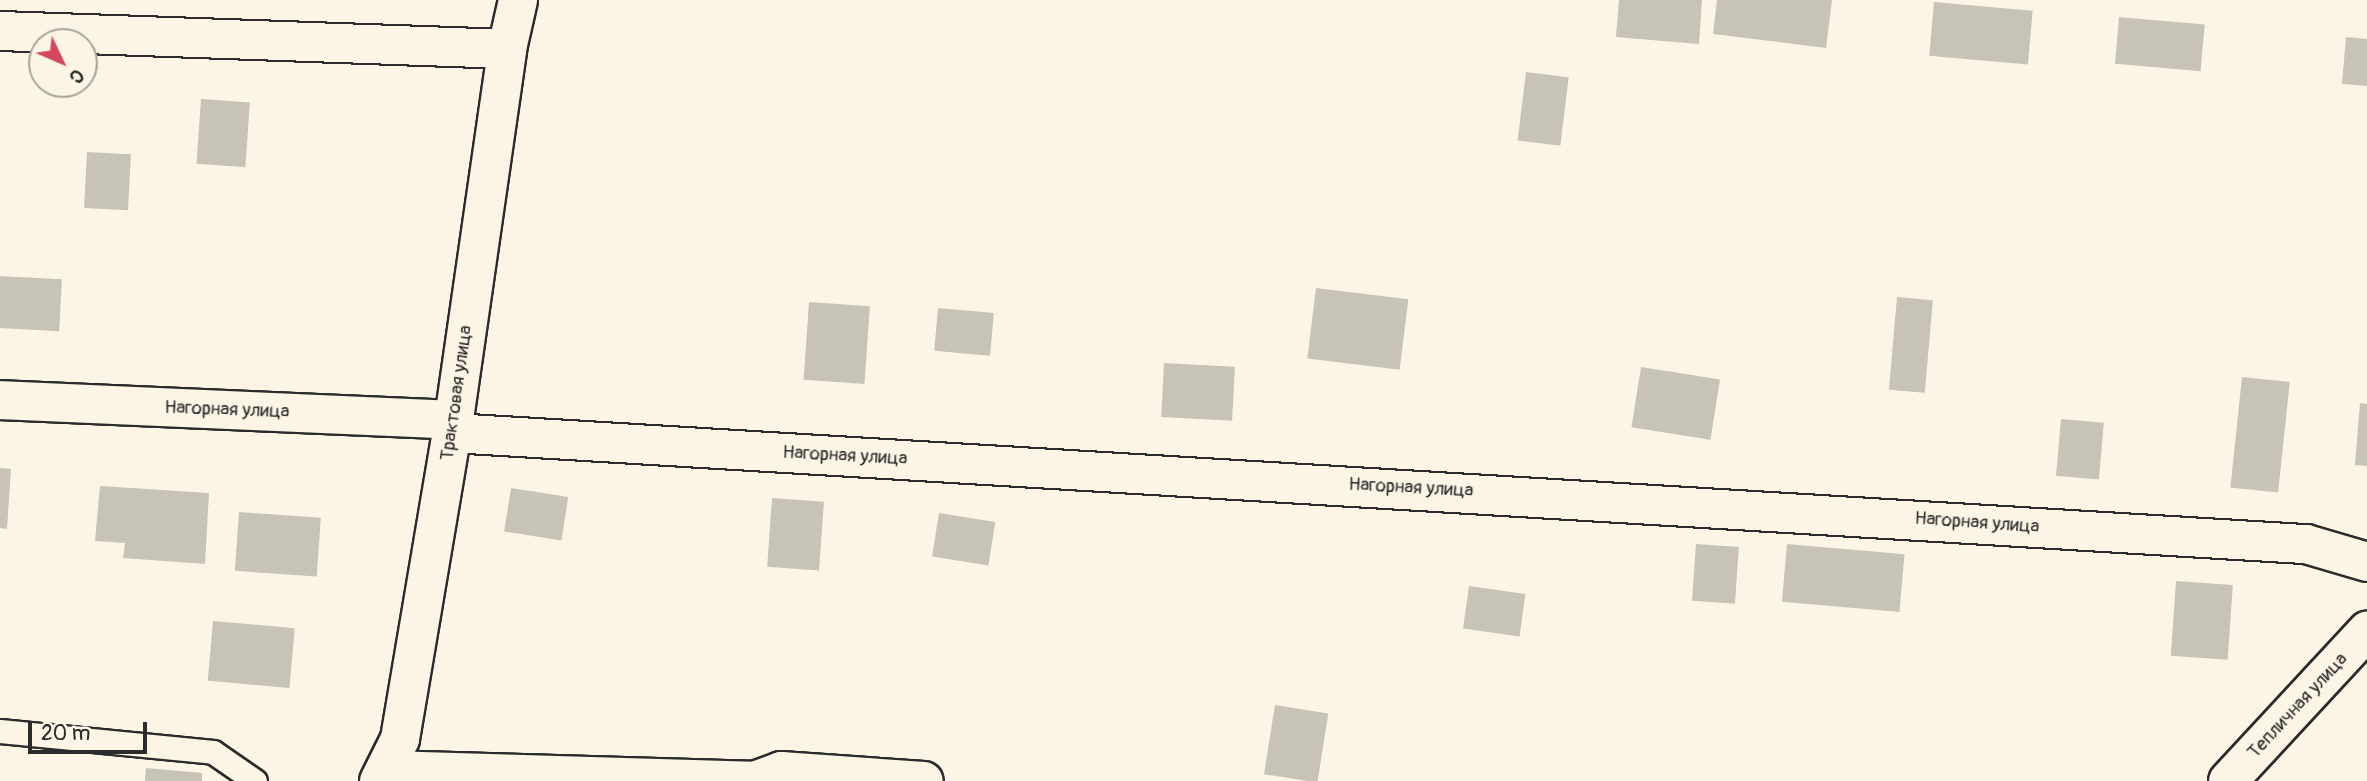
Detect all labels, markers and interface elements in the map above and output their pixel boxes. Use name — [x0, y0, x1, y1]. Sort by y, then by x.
north arrow — [28, 28, 98, 98]
text: С — [64, 64, 89, 89]
street label: Трактовая улица — [436, 324, 478, 462]
street label: Нагорная улица — [164, 396, 290, 424]
street label: Нагорная улица — [782, 441, 908, 471]
street label: Нагорная улица — [1348, 473, 1474, 503]
street label: Нагорная улица — [1914, 507, 2040, 539]
street label: Тепличная улица — [2243, 648, 2353, 764]
scale bar — [32, 708, 150, 752]
text: 20 m — [41, 720, 90, 747]

